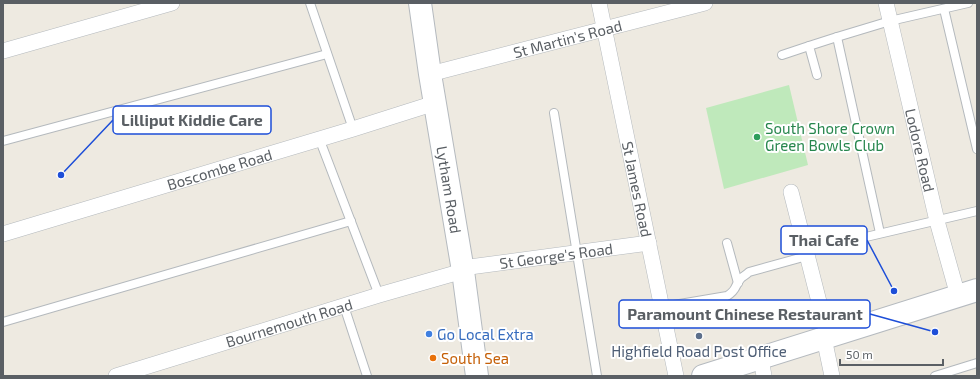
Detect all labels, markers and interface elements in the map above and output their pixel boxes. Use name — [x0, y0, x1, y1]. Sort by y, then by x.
street label: St Martin's Road — [511, 16, 624, 61]
callout: Lilliput Kiddie Care — [113, 106, 271, 134]
street label: Lodore Road — [902, 106, 939, 194]
text: Lilliput Kiddie Care — [121, 110, 263, 129]
place label: South Shore Crown Green Bowls Club — [765, 119, 895, 154]
marker: South Shore Crown Green Bowls Club — [752, 132, 762, 142]
street label: St James Road — [619, 140, 656, 239]
street label: Boscombe Road — [165, 145, 274, 193]
street label: Lytham Road — [433, 145, 466, 235]
callout: Thai Cafe — [781, 226, 867, 254]
text: Thai Cafe — [789, 230, 859, 249]
street label: St George's Road — [498, 239, 614, 272]
street label: Bournemouth Road — [223, 295, 355, 351]
callout: Paramount Chinese Restaurant — [619, 300, 870, 328]
text: Paramount Chinese Restaurant — [627, 304, 863, 323]
place label: Go Local Extra — [437, 325, 534, 343]
marker: Go Local Extra — [424, 329, 434, 339]
marker: Highfield Road Post Office — [694, 331, 704, 341]
scale bar — [840, 341, 943, 367]
place label: Highfield Road Post Office — [611, 342, 787, 360]
text: 50 m — [846, 347, 873, 361]
place label: South Sea — [441, 349, 509, 367]
marker: South Sea — [428, 353, 438, 363]

